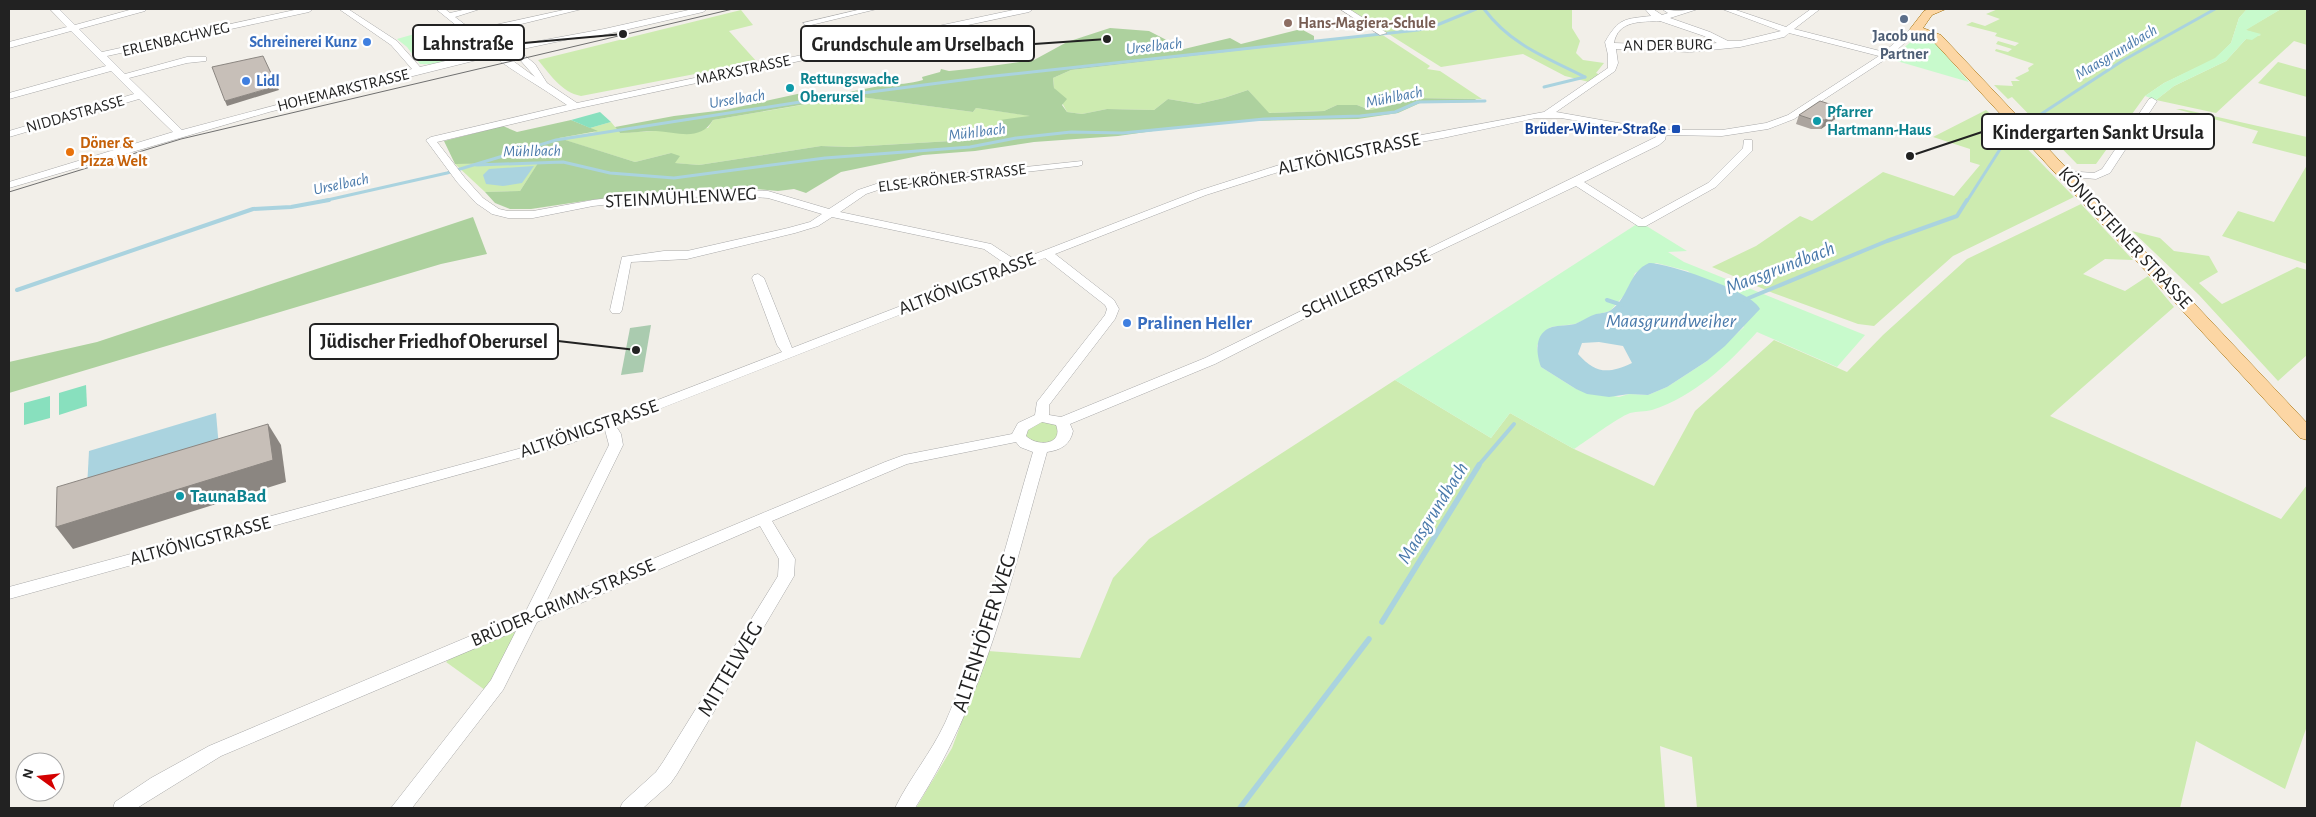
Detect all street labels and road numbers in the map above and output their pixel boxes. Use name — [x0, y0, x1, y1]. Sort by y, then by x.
street label: ERLENBACHWEG — [121, 19, 231, 59]
street label: AN DER BURG — [1623, 36, 1713, 54]
street label: MARXSTRASSE — [694, 52, 792, 88]
street label: HOHEMARKSTRASSE — [276, 66, 411, 114]
street label: NIDDASTRASSE — [24, 92, 126, 136]
street label: ALTKÖNIGSTRASSE — [1276, 129, 1422, 178]
street label: ELSE-KRÖNER-STRASSE — [877, 159, 1027, 195]
street label: KÖNIGSTEINER STRASSE — [2055, 163, 2196, 312]
street label: STEINMÜHLENWEG — [605, 184, 757, 211]
street label: SCHILLERSTRASSE — [1299, 246, 1433, 322]
street label: ALTKÖNIGSTRASSE — [896, 248, 1038, 319]
street label: ALTKÖNIGSTRASSE — [517, 395, 661, 462]
street label: ALTKÖNIGSTRASSE — [127, 512, 273, 569]
street label: ALTENHÖFER WEG — [948, 551, 1020, 715]
street label: BRÜDER-GRIMM-STRASSE — [468, 555, 658, 650]
street label: MITTELWEG — [693, 618, 767, 720]

